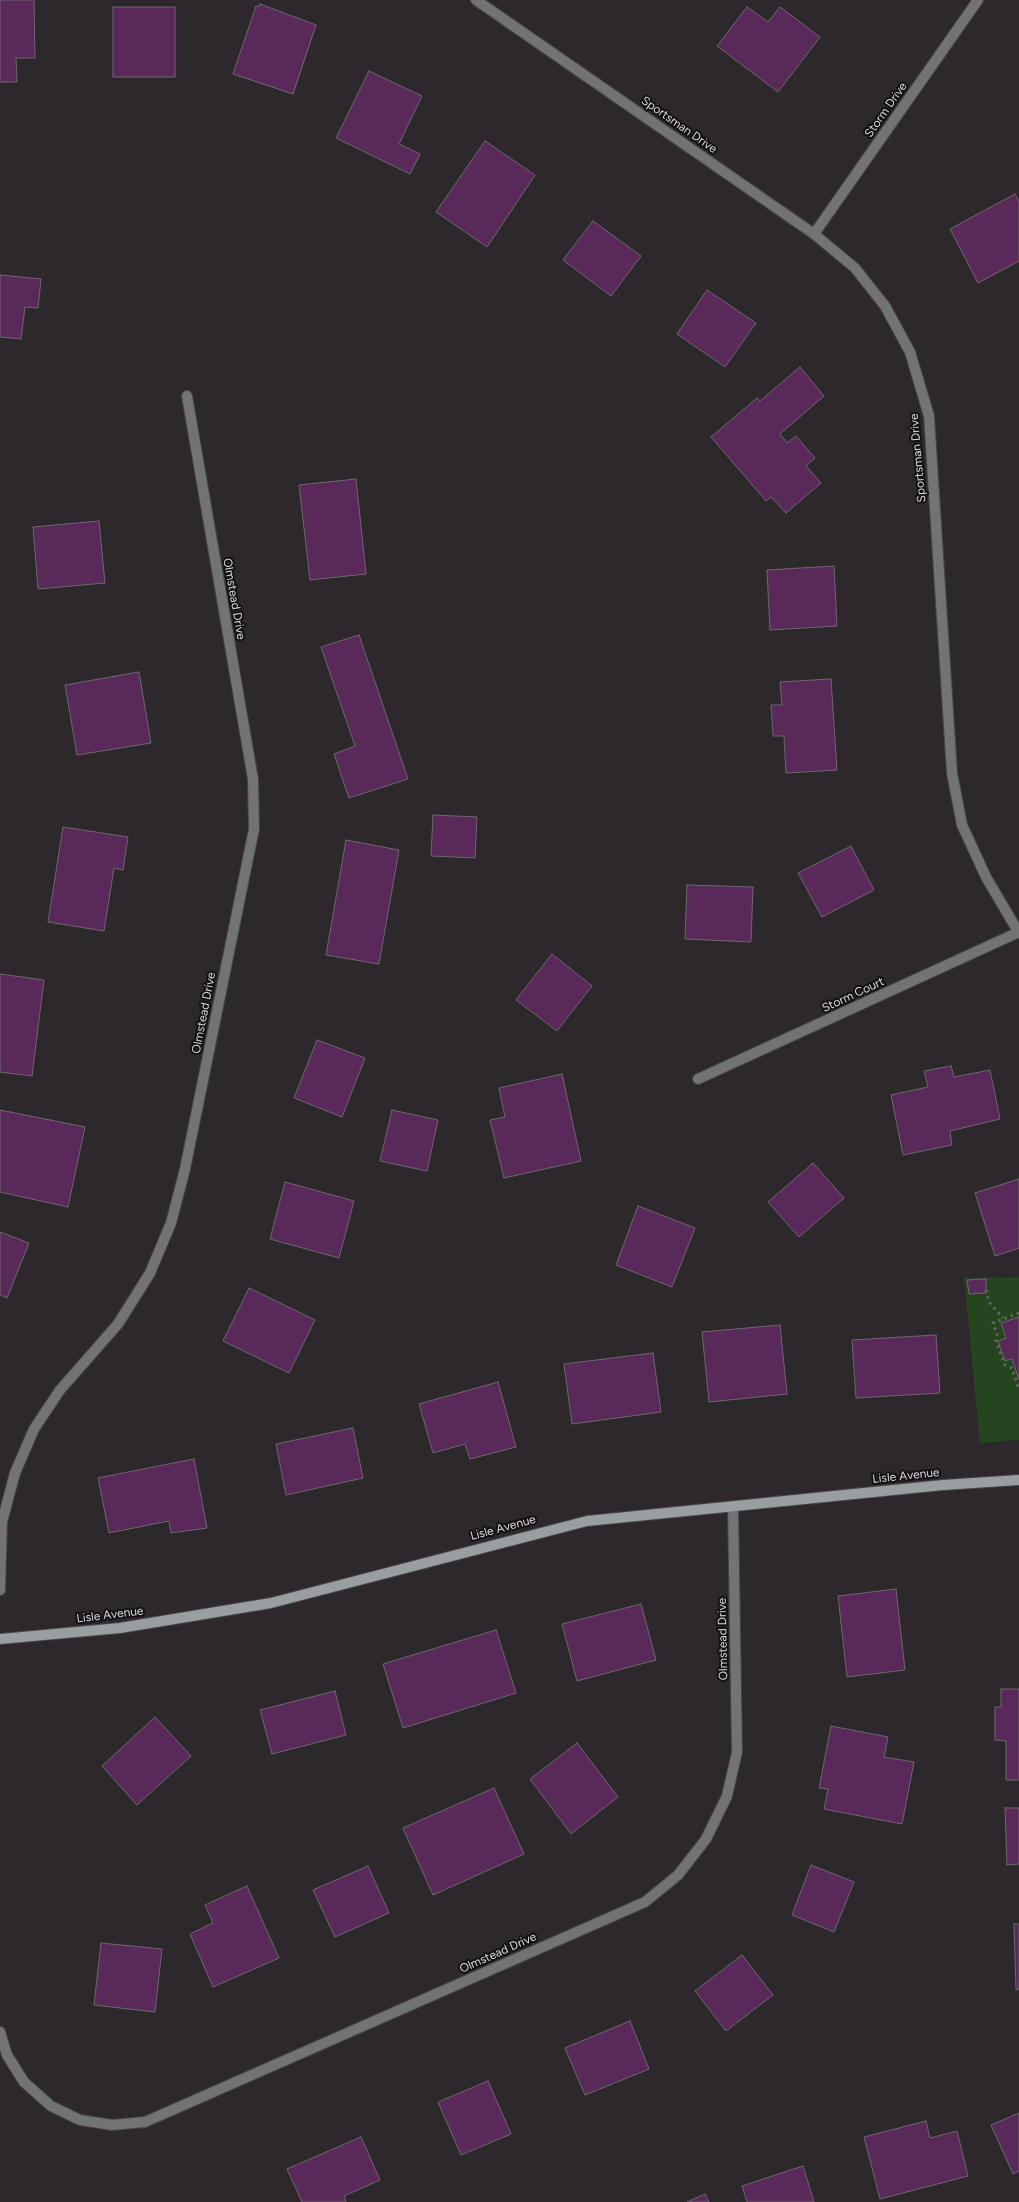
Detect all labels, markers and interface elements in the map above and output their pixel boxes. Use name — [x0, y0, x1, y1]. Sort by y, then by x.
street label: Storm Drive — [862, 80, 910, 140]
street label: Sportsman Drive — [638, 93, 720, 157]
street label: Sportsman Drive — [907, 413, 929, 503]
street label: Olmstead Drive — [220, 557, 248, 641]
street label: Olmstead Drive — [189, 971, 219, 1055]
street label: Storm Court — [820, 974, 886, 1016]
street label: Lisle Avenue — [872, 1465, 940, 1487]
street label: Lisle Avenue — [469, 1512, 537, 1544]
street label: Olmstead Drive — [715, 1598, 731, 1680]
street label: Lisle Avenue — [76, 1604, 144, 1626]
street label: Olmstead Drive — [457, 1930, 539, 1976]

